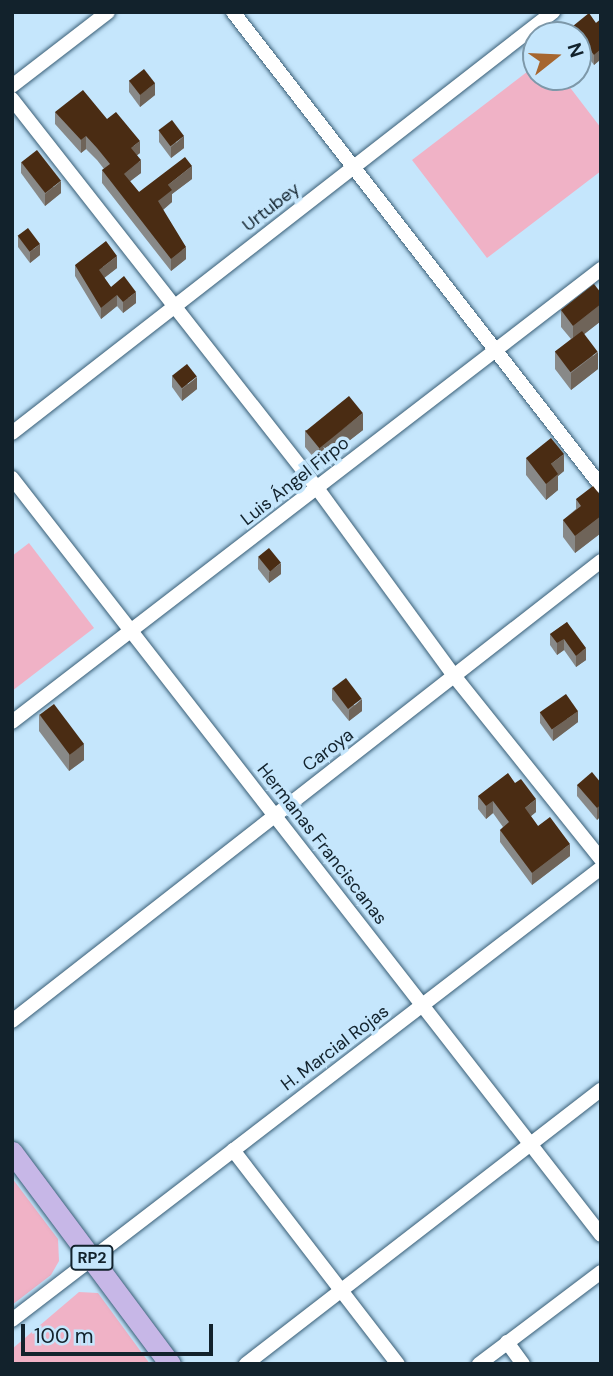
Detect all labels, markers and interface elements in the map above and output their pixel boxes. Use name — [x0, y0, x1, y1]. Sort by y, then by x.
north arrow — [522, 21, 592, 91]
text: N — [562, 40, 590, 60]
street label: Urtubey — [238, 178, 304, 236]
street label: Luis Ángel Firpo — [237, 432, 353, 530]
street label: Caroya — [298, 724, 358, 776]
street label: Hermanas Franciscanas — [252, 759, 392, 929]
street label: H. Marcial Rojas — [277, 1001, 393, 1095]
road number: RP2 — [69, 1246, 115, 1270]
scale bar — [24, 1310, 217, 1354]
text: 100 m — [34, 1322, 94, 1350]

